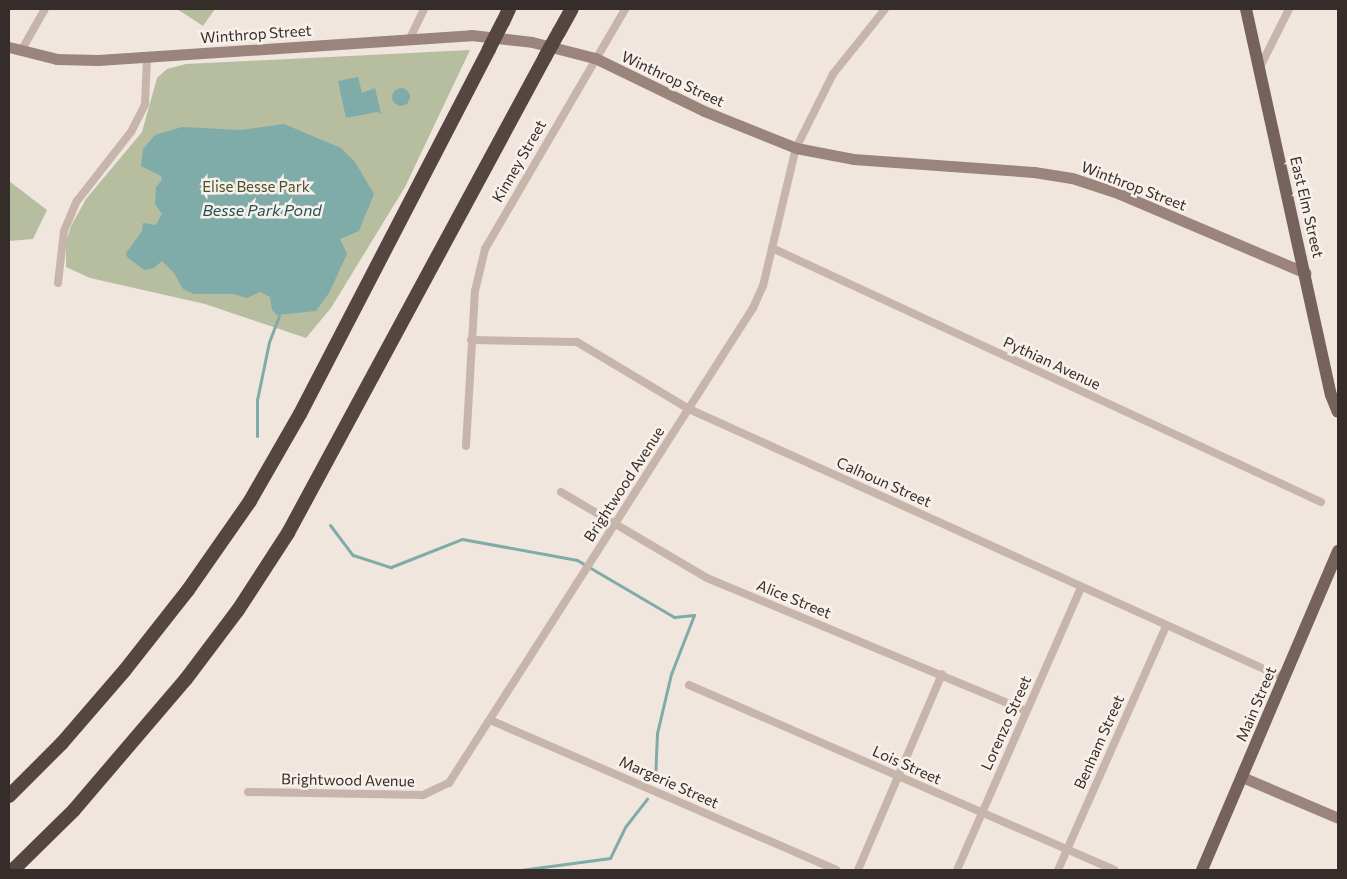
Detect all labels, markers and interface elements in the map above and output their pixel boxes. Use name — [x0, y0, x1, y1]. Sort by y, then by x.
street label: Winthrop Street — [200, 21, 312, 47]
street label: Winthrop Street — [619, 47, 727, 111]
street label: Kinney Street — [488, 117, 550, 205]
street label: East Elm Street — [1287, 154, 1327, 260]
street label: Winthrop Street — [1079, 158, 1189, 214]
park label: Elise Besse Park — [202, 178, 310, 196]
water label: Besse Park Pond — [202, 200, 322, 220]
street label: Pythian Avenue — [1001, 333, 1103, 393]
street label: Brightwood Avenue — [580, 423, 668, 545]
street label: Calhoun Street — [834, 453, 934, 511]
street label: Alice Street — [754, 576, 834, 622]
street label: Main Street — [1232, 664, 1280, 744]
street label: Lorenzo Street — [977, 673, 1035, 773]
street label: Benham Street — [1070, 692, 1128, 792]
street label: Lois Street — [870, 742, 944, 788]
street label: Margerie Street — [616, 752, 722, 812]
street label: Brightwood Avenue — [281, 770, 415, 790]

